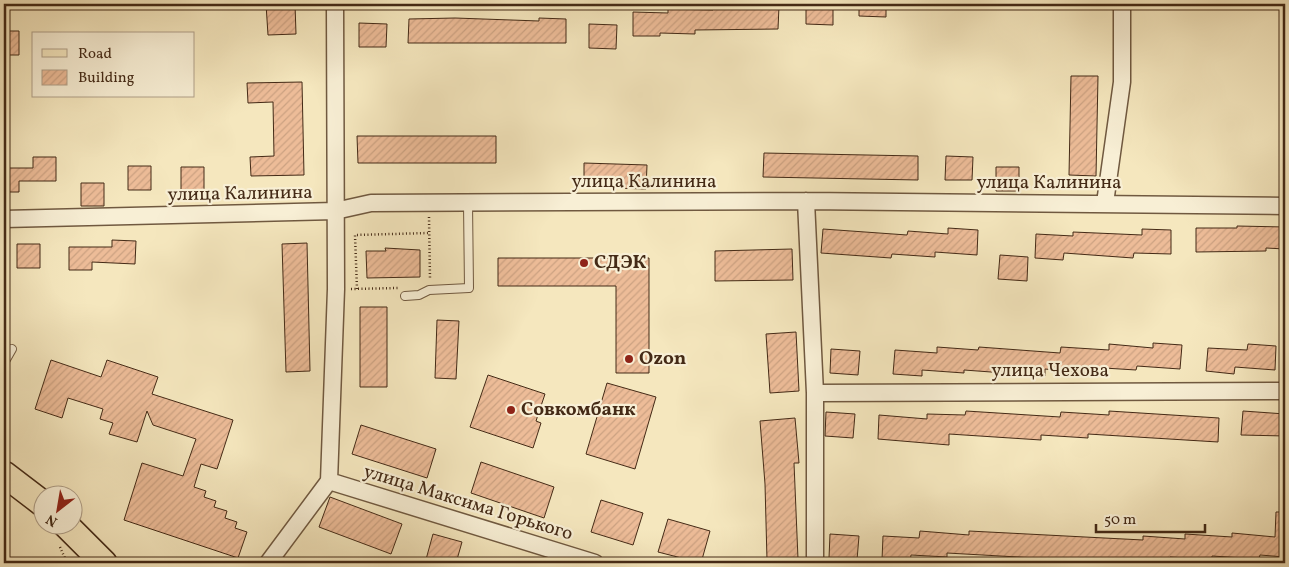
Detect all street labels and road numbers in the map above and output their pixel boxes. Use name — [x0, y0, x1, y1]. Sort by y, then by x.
street label: улица Калинина — [571, 169, 717, 195]
street label: улица Калинина — [976, 170, 1122, 196]
street label: улица Калинина — [167, 180, 313, 208]
street label: улица Чехова — [991, 358, 1109, 384]
street label: улица Максима Горького — [360, 459, 576, 547]

